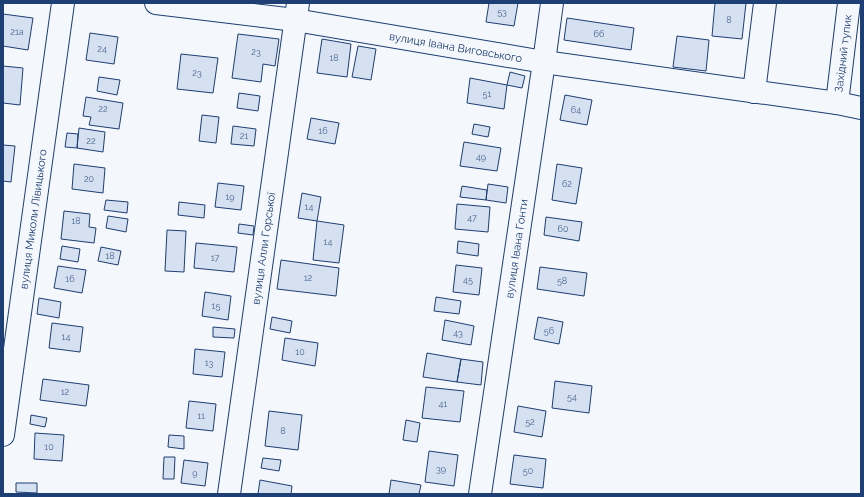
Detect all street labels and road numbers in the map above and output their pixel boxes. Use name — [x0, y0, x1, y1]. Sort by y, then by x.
street label: Західний тупик — [832, 13, 854, 93]
street label: вулиця Івана Виговського — [388, 29, 524, 65]
street label: вулиця Миколи Лівицького — [17, 148, 49, 290]
street label: вулиця Алли Горської — [249, 191, 278, 305]
street label: вулиця Івана Гонти — [503, 198, 530, 299]

